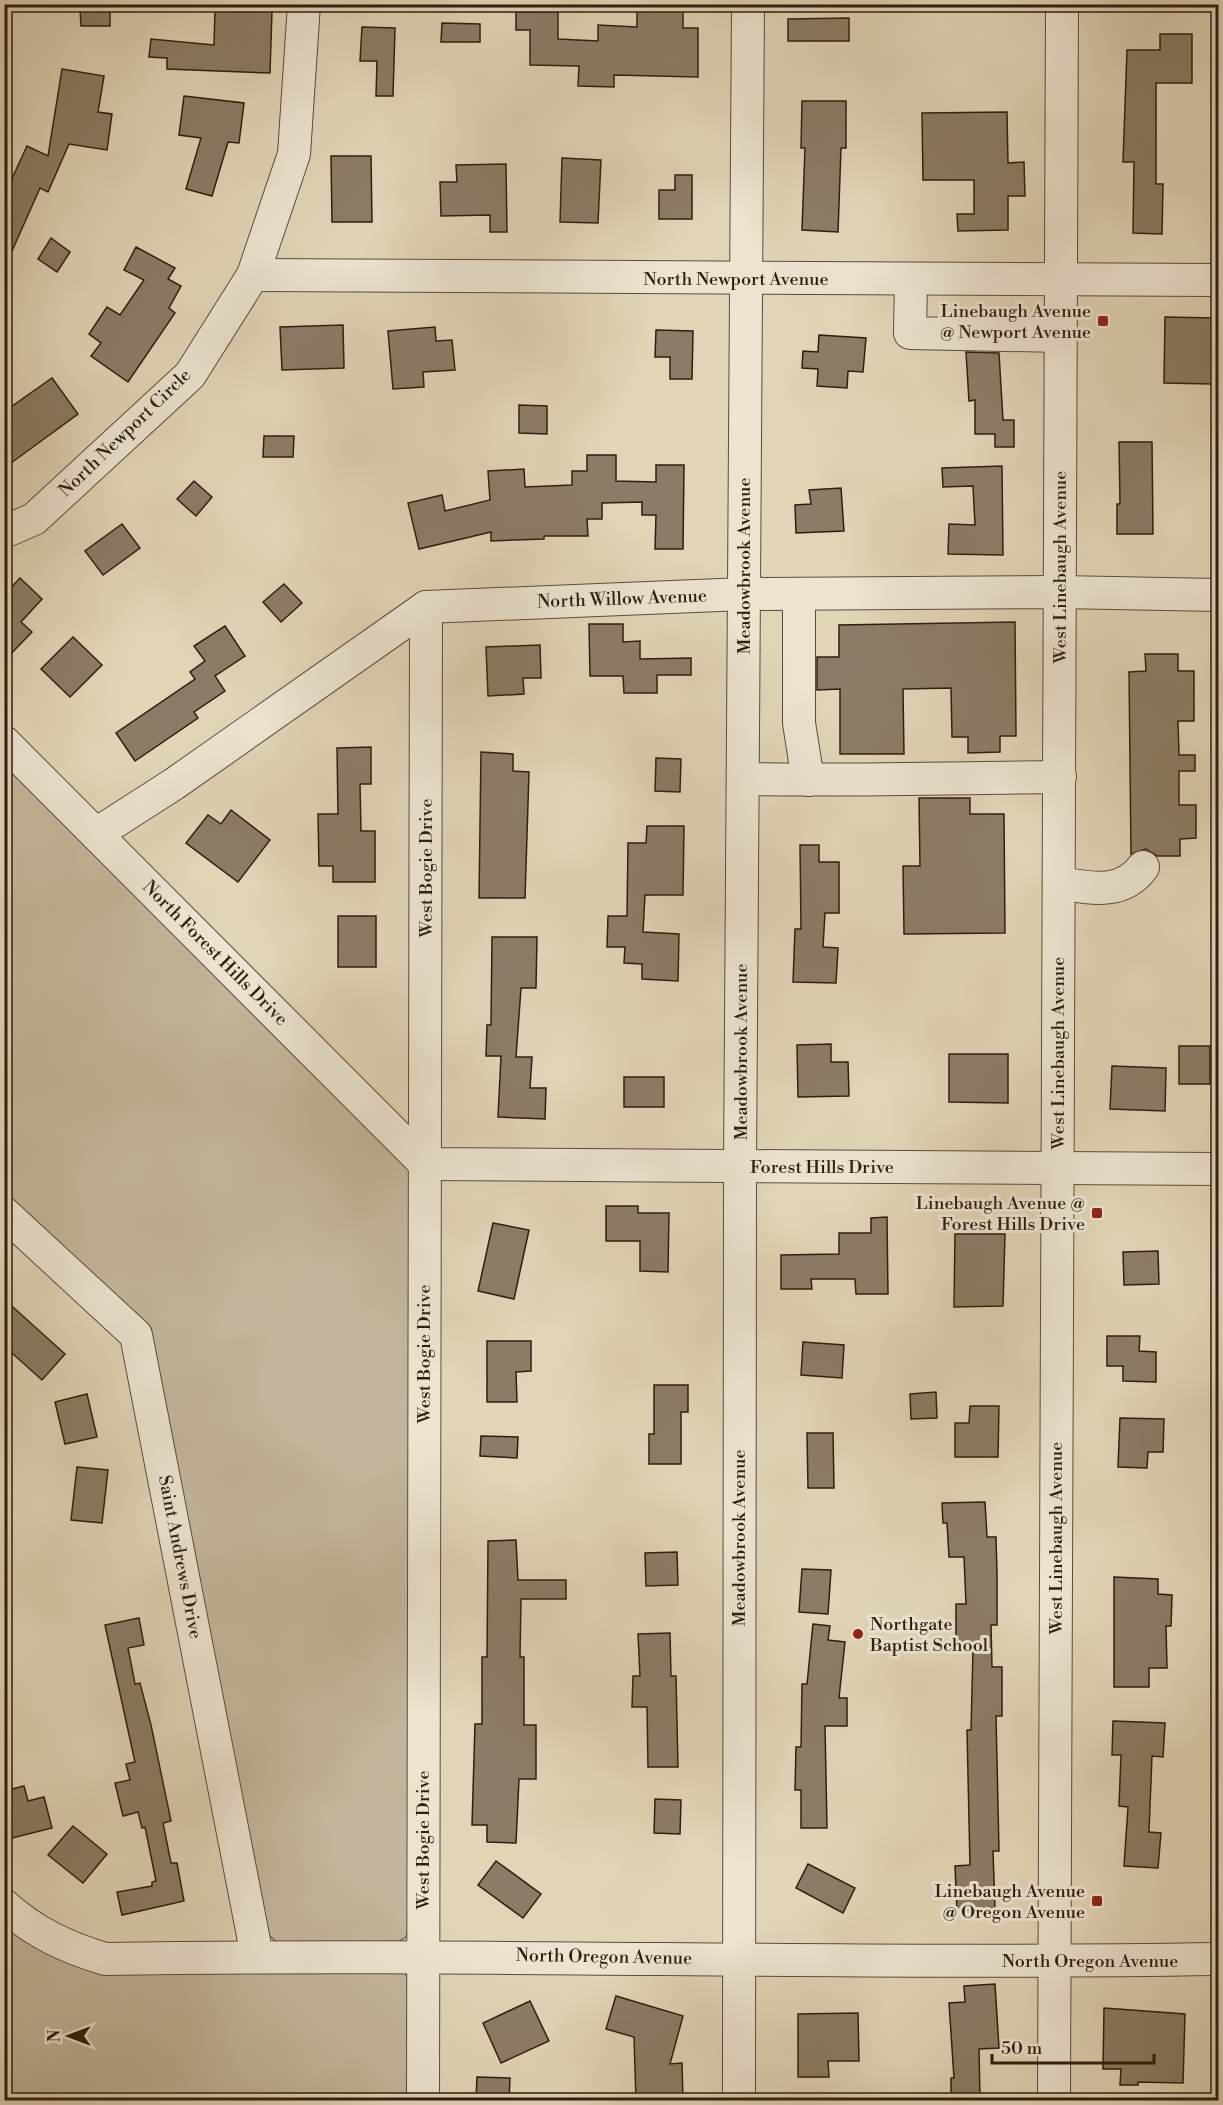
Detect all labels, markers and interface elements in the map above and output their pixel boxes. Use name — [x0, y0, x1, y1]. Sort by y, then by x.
street label: North Newport Avenue — [643, 268, 829, 291]
place label: Linebaugh Avenue @ Newport Avenue — [939, 300, 1091, 344]
marker: Linebaugh Avenue @ Newport Avenue — [1096, 314, 1110, 328]
street label: North Newport Circle — [54, 364, 196, 502]
street label: West Linebaugh Avenue — [1049, 471, 1072, 664]
street label: Meadowbrook Avenue — [733, 478, 756, 655]
street label: North Willow Avenue — [537, 585, 707, 613]
street label: West Bogie Drive — [415, 798, 438, 939]
street label: North Forest Hills Drive — [137, 875, 293, 1031]
street label: West Linebaugh Avenue — [1047, 957, 1070, 1150]
street label: Meadowbrook Avenue — [730, 964, 753, 1141]
street label: Forest Hills Drive — [750, 1156, 894, 1179]
place label: Linebaugh Avenue @ Forest Hills Drive — [916, 1192, 1085, 1236]
marker: Linebaugh Avenue @ Forest Hills Drive — [1090, 1206, 1104, 1220]
street label: West Bogie Drive — [413, 1284, 436, 1425]
street label: West Linebaugh Avenue — [1045, 1442, 1068, 1635]
street label: Meadowbrook Avenue — [728, 1450, 751, 1627]
street label: Saint Andrews Drive — [153, 1473, 207, 1641]
place label: Northgate Baptist School — [869, 1613, 989, 1657]
marker: Northgate Baptist School — [851, 1627, 865, 1641]
street label: West Bogie Drive — [412, 1770, 435, 1911]
place label: Linebaugh Avenue @ Oregon Avenue — [935, 1880, 1085, 1924]
marker: Linebaugh Avenue @ Oregon Avenue — [1090, 1894, 1104, 1908]
street label: North Oregon Avenue — [516, 1944, 692, 1970]
street label: North Oregon Avenue — [1002, 1950, 1178, 1973]
north arrow — [39, 2006, 99, 2066]
scale bar — [992, 2027, 1154, 2065]
text: N — [45, 2029, 65, 2042]
text: 50 m — [1001, 2037, 1043, 2060]

